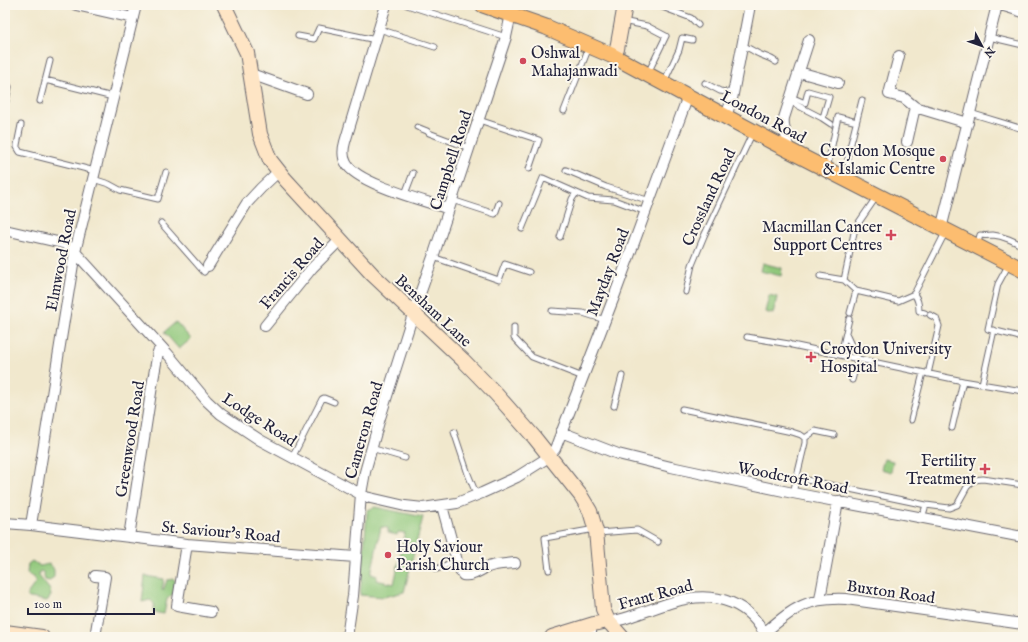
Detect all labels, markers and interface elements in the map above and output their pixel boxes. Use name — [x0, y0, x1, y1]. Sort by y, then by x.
north arrow — [962, 26, 1002, 66]
text: N — [980, 43, 998, 60]
place label: Oshwal Mahajanwadi — [531, 44, 618, 82]
marker: Oshwal Mahajanwadi — [518, 56, 528, 66]
street label: London Road — [717, 87, 810, 149]
street label: Campbell Road — [426, 108, 478, 213]
place label: Croydon Mosque & Islamic Centre — [820, 142, 935, 180]
street label: Crossland Road — [679, 146, 741, 250]
marker: Croydon Mosque & Islamic Centre — [938, 154, 948, 164]
street label: Elmwood Road — [42, 207, 82, 313]
place label: Macmillan Cancer Support Centres — [762, 218, 882, 256]
street label: Mayday Road — [583, 226, 635, 319]
marker: Macmillan Cancer Support Centres — [885, 229, 897, 241]
street label: Francis Road — [256, 234, 329, 314]
street label: Bensham Lane — [390, 271, 475, 352]
place label: Croydon University Hospital — [820, 340, 952, 378]
marker: Croydon University Hospital — [805, 351, 817, 363]
street label: Greenwood Road — [112, 379, 150, 499]
street label: Cameron Road — [341, 379, 389, 482]
street label: Lodge Road — [218, 389, 300, 452]
place label: Fertility Treatment — [906, 452, 977, 490]
street label: Woodcroft Road — [736, 458, 850, 500]
marker: Fertility Treatment — [979, 463, 991, 475]
street label: St. Saviour's Road — [161, 518, 282, 548]
place label: Holy Saviour Parish Church — [396, 538, 490, 576]
marker: Holy Saviour Parish Church — [383, 550, 393, 560]
street label: Frant Road — [616, 576, 695, 615]
street label: Buxton Road — [845, 577, 937, 609]
scale bar — [28, 590, 154, 616]
text: 100 m — [34, 597, 62, 612]

